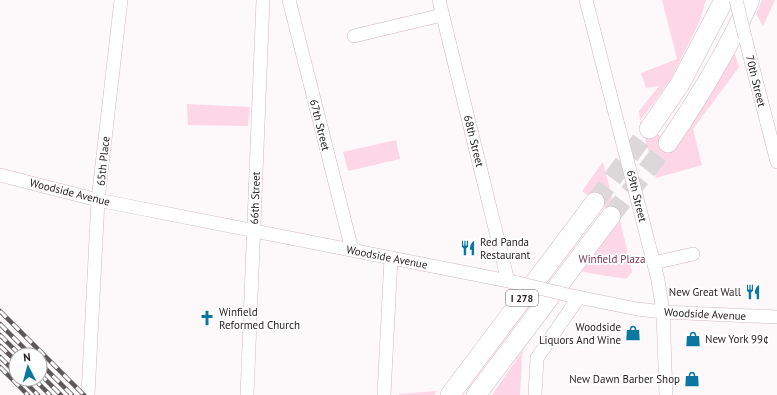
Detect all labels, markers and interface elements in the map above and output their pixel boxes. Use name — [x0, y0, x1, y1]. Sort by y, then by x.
street label: 70th Street — [743, 54, 769, 109]
street label: 67th Street — [307, 98, 333, 152]
street label: 68th Street — [461, 114, 487, 169]
street label: 65th Place — [93, 135, 113, 186]
street label: 69th Street — [624, 169, 650, 224]
street label: 66th Street — [247, 171, 263, 225]
street label: Woodside Avenue — [28, 175, 112, 209]
place label: Red Panda Restaurant — [480, 235, 531, 262]
restaurant icon: Red Panda Restaurant — [459, 239, 477, 257]
street label: Woodside Avenue — [345, 242, 429, 272]
park label: Winfield Plaza — [579, 252, 645, 266]
restaurant icon: New Great Wall — [744, 283, 762, 301]
place label: New Great Wall — [669, 285, 742, 299]
road number: I 278 — [506, 290, 538, 306]
place label: Winfield Reformed Church — [219, 305, 300, 332]
street label: Woodside Avenue — [663, 305, 747, 323]
church icon: Winfield Reformed Church — [198, 309, 216, 327]
place label: Woodside Liquors And Wine — [539, 320, 621, 347]
shop icon: Woodside Liquors And Wine — [624, 324, 642, 342]
shop icon: New York 99¢ — [684, 330, 702, 348]
place label: New York 99¢ — [705, 332, 769, 346]
north arrow — [8, 347, 48, 387]
text: N — [23, 350, 31, 364]
shop icon: New Dawn Barber Shop — [683, 370, 701, 388]
place label: New Dawn Barber Shop — [569, 372, 680, 386]

